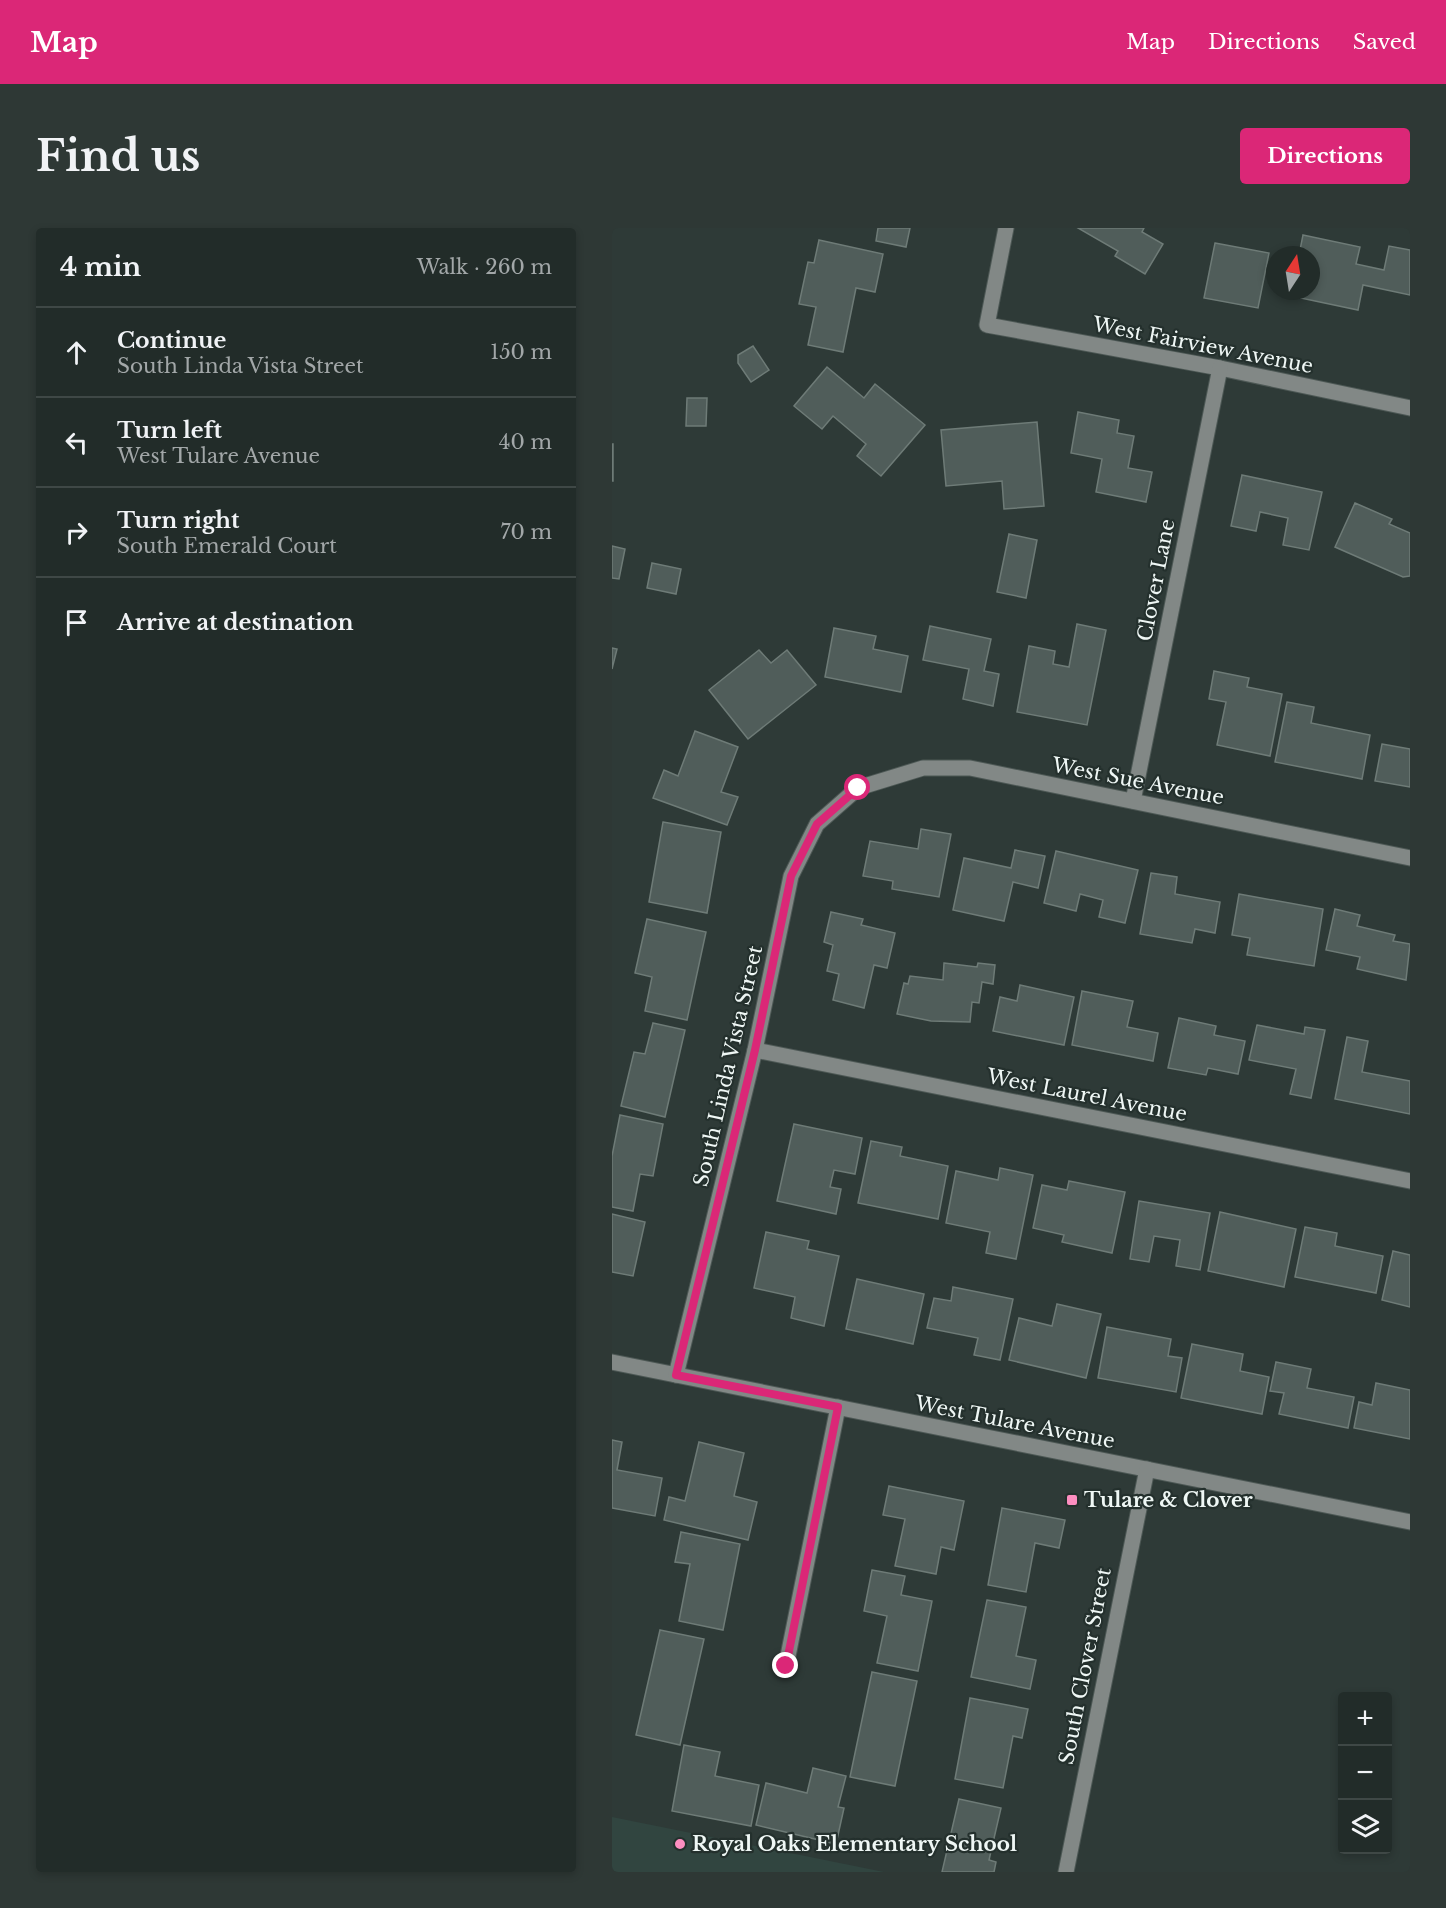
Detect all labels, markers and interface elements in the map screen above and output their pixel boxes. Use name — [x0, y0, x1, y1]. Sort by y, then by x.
text: Map — [30, 25, 98, 60]
text: Map — [1126, 29, 1175, 55]
text: Directions — [1208, 29, 1320, 55]
text: Saved — [1353, 29, 1416, 55]
button: Directions — [1240, 128, 1410, 184]
text: Find us — [36, 130, 200, 182]
north arrow — [1266, 246, 1320, 300]
text: 4 min — [60, 251, 141, 283]
text: Walk · 260 m — [417, 255, 552, 279]
street label: West Fairview Avenue — [1090, 312, 1315, 378]
text: Continue — [117, 327, 226, 354]
icon: ahead — [60, 336, 93, 369]
text: 150 m — [490, 340, 552, 364]
text: South Linda Vista Street — [117, 354, 364, 378]
text: Turn left — [117, 417, 222, 444]
icon: left — [60, 426, 93, 459]
text: 40 m — [499, 430, 552, 454]
text: West Tulare Avenue — [117, 444, 320, 468]
text: Turn right — [117, 507, 239, 534]
icon: right — [60, 516, 93, 549]
street label: Clover Lane — [1132, 517, 1180, 643]
text: 70 m — [500, 520, 552, 544]
text: South Emerald Court — [117, 534, 337, 558]
icon: arrive — [60, 606, 93, 639]
text: Arrive at destination — [117, 609, 354, 636]
street label: West Sue Avenue — [1049, 752, 1226, 809]
route start — [844, 774, 870, 800]
street label: South Linda Vista Street — [689, 943, 768, 1189]
street label: West Laurel Avenue — [984, 1064, 1189, 1126]
street label: West Tulare Avenue — [912, 1391, 1117, 1453]
place label: Tulare & Clover — [1084, 1488, 1253, 1512]
marker: Tulare & Clover — [1065, 1493, 1079, 1507]
street label: South Clover Street — [1054, 1565, 1116, 1766]
route end — [772, 1652, 798, 1678]
map controls — [1338, 1692, 1392, 1854]
button: + — [1338, 1692, 1392, 1746]
button: − — [1338, 1746, 1392, 1800]
button: layers — [1338, 1800, 1392, 1854]
place label: Royal Oaks Elementary School — [692, 1832, 1017, 1856]
marker: Royal Oaks Elementary School — [673, 1837, 687, 1851]

